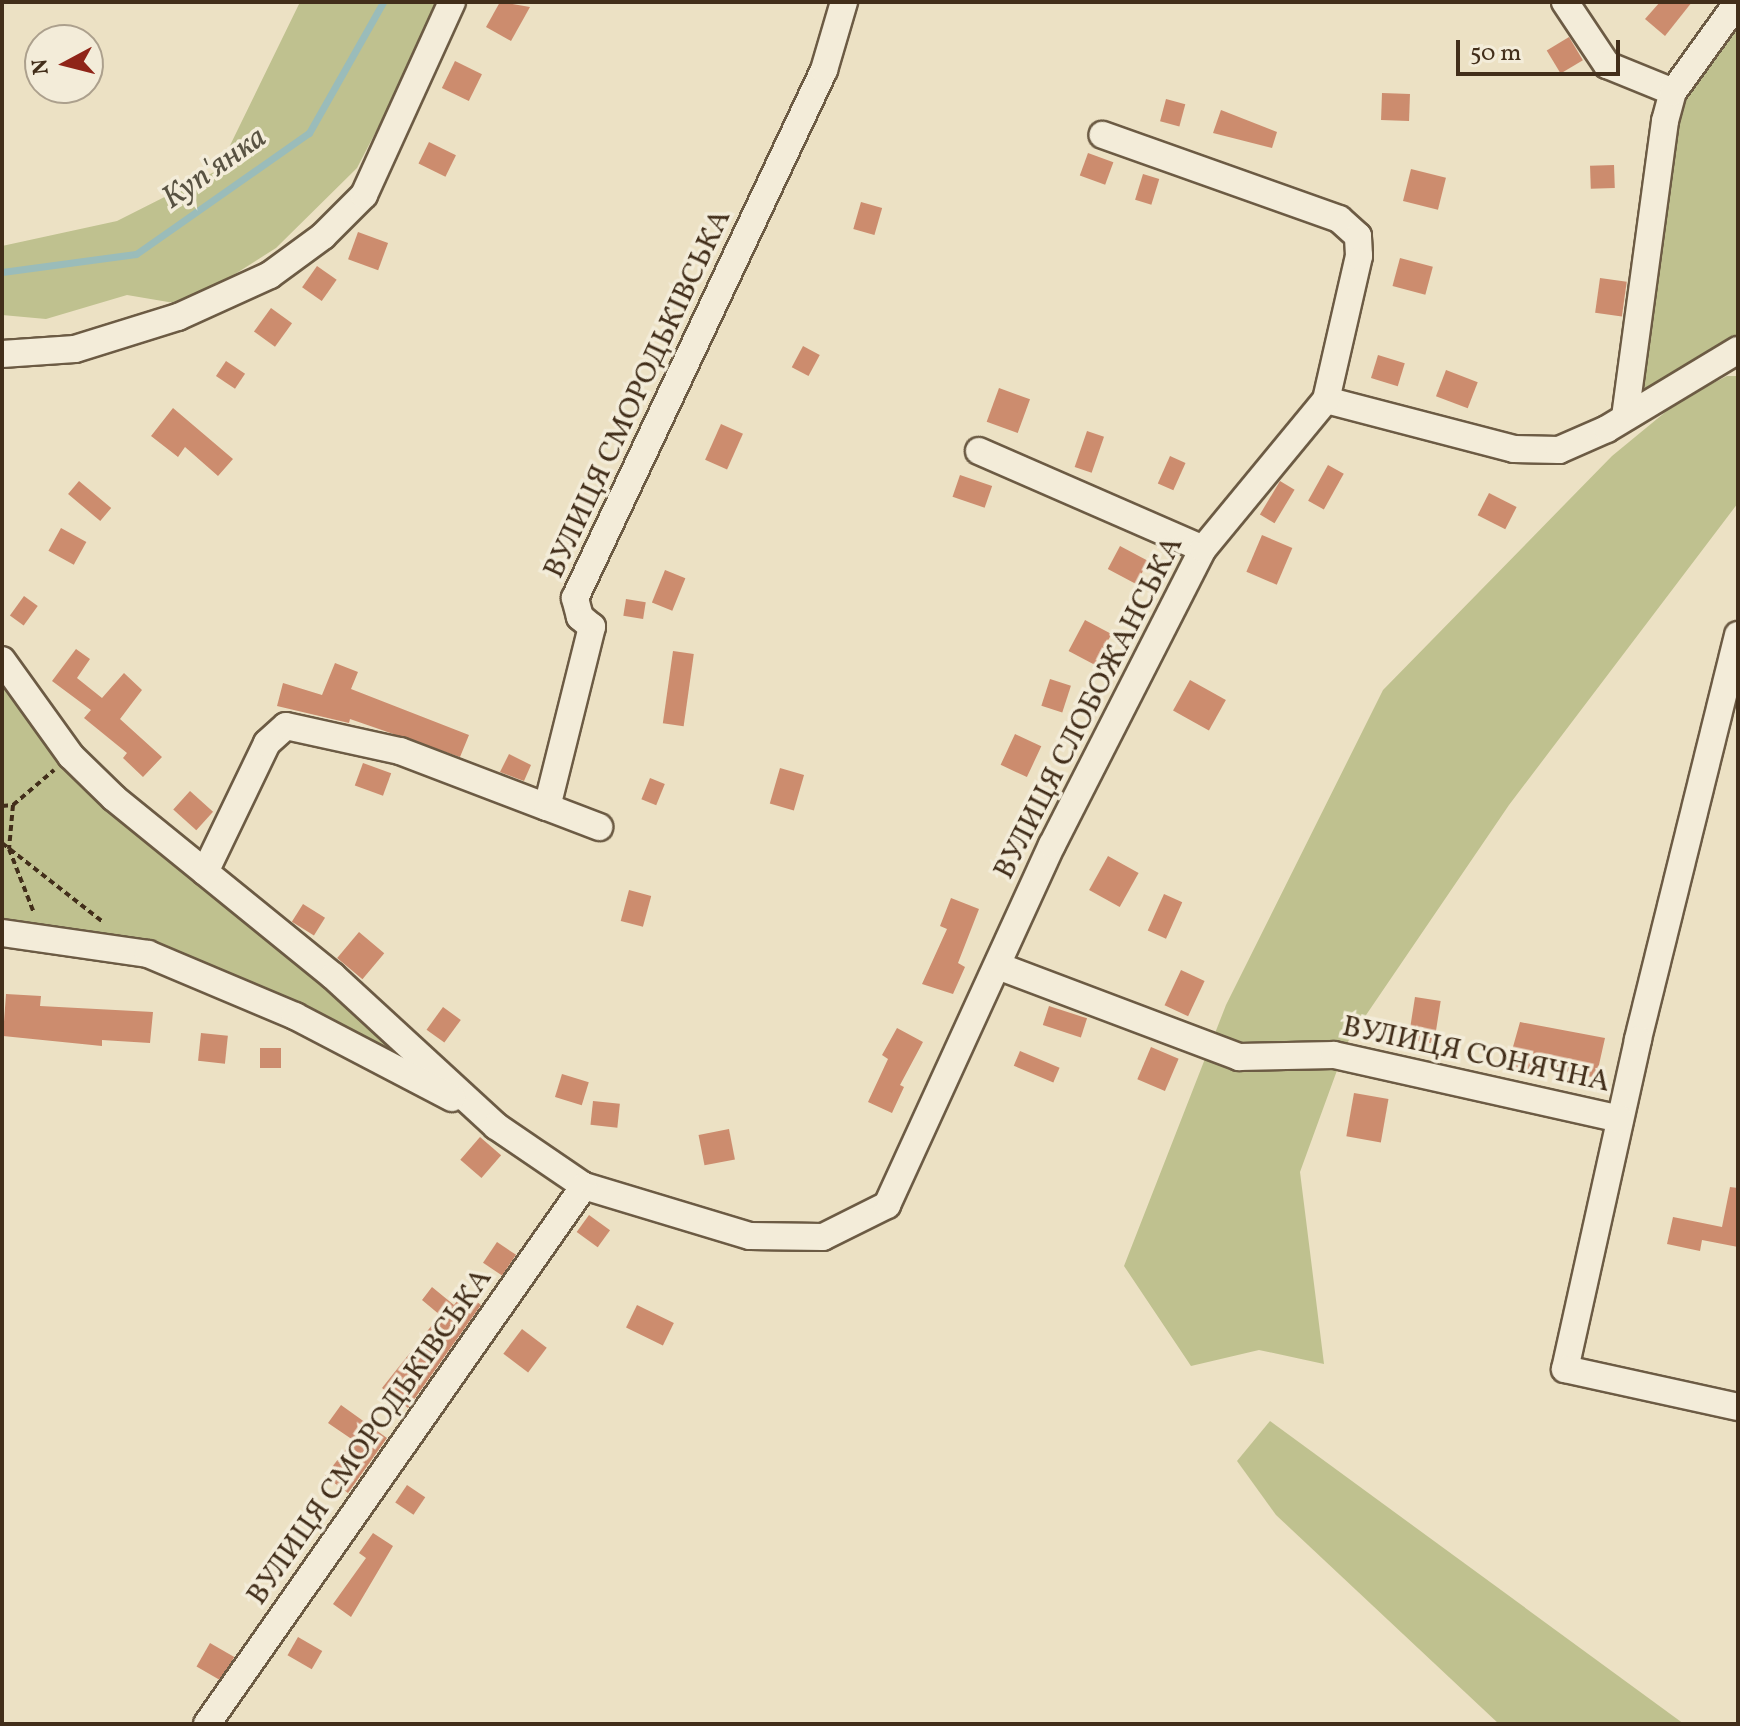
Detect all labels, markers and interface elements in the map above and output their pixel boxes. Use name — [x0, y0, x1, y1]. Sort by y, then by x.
north arrow — [24, 24, 104, 104]
scale bar — [1460, 24, 1624, 74]
text: 50 m — [1470, 37, 1522, 71]
text: N — [25, 57, 58, 77]
water label: Куп'янка — [155, 119, 275, 219]
street label: ВУЛИЦЯ СМОРОДЬКІВСЬКА — [537, 204, 739, 584]
street label: ВУЛИЦЯ СЛОБОЖАНСЬКА — [987, 531, 1191, 885]
street label: ВУЛИЦЯ СОНЯЧНА — [1339, 1009, 1613, 1101]
street label: ВУЛИЦЯ СМОРОДЬКІВСЬКА — [240, 1262, 500, 1612]

